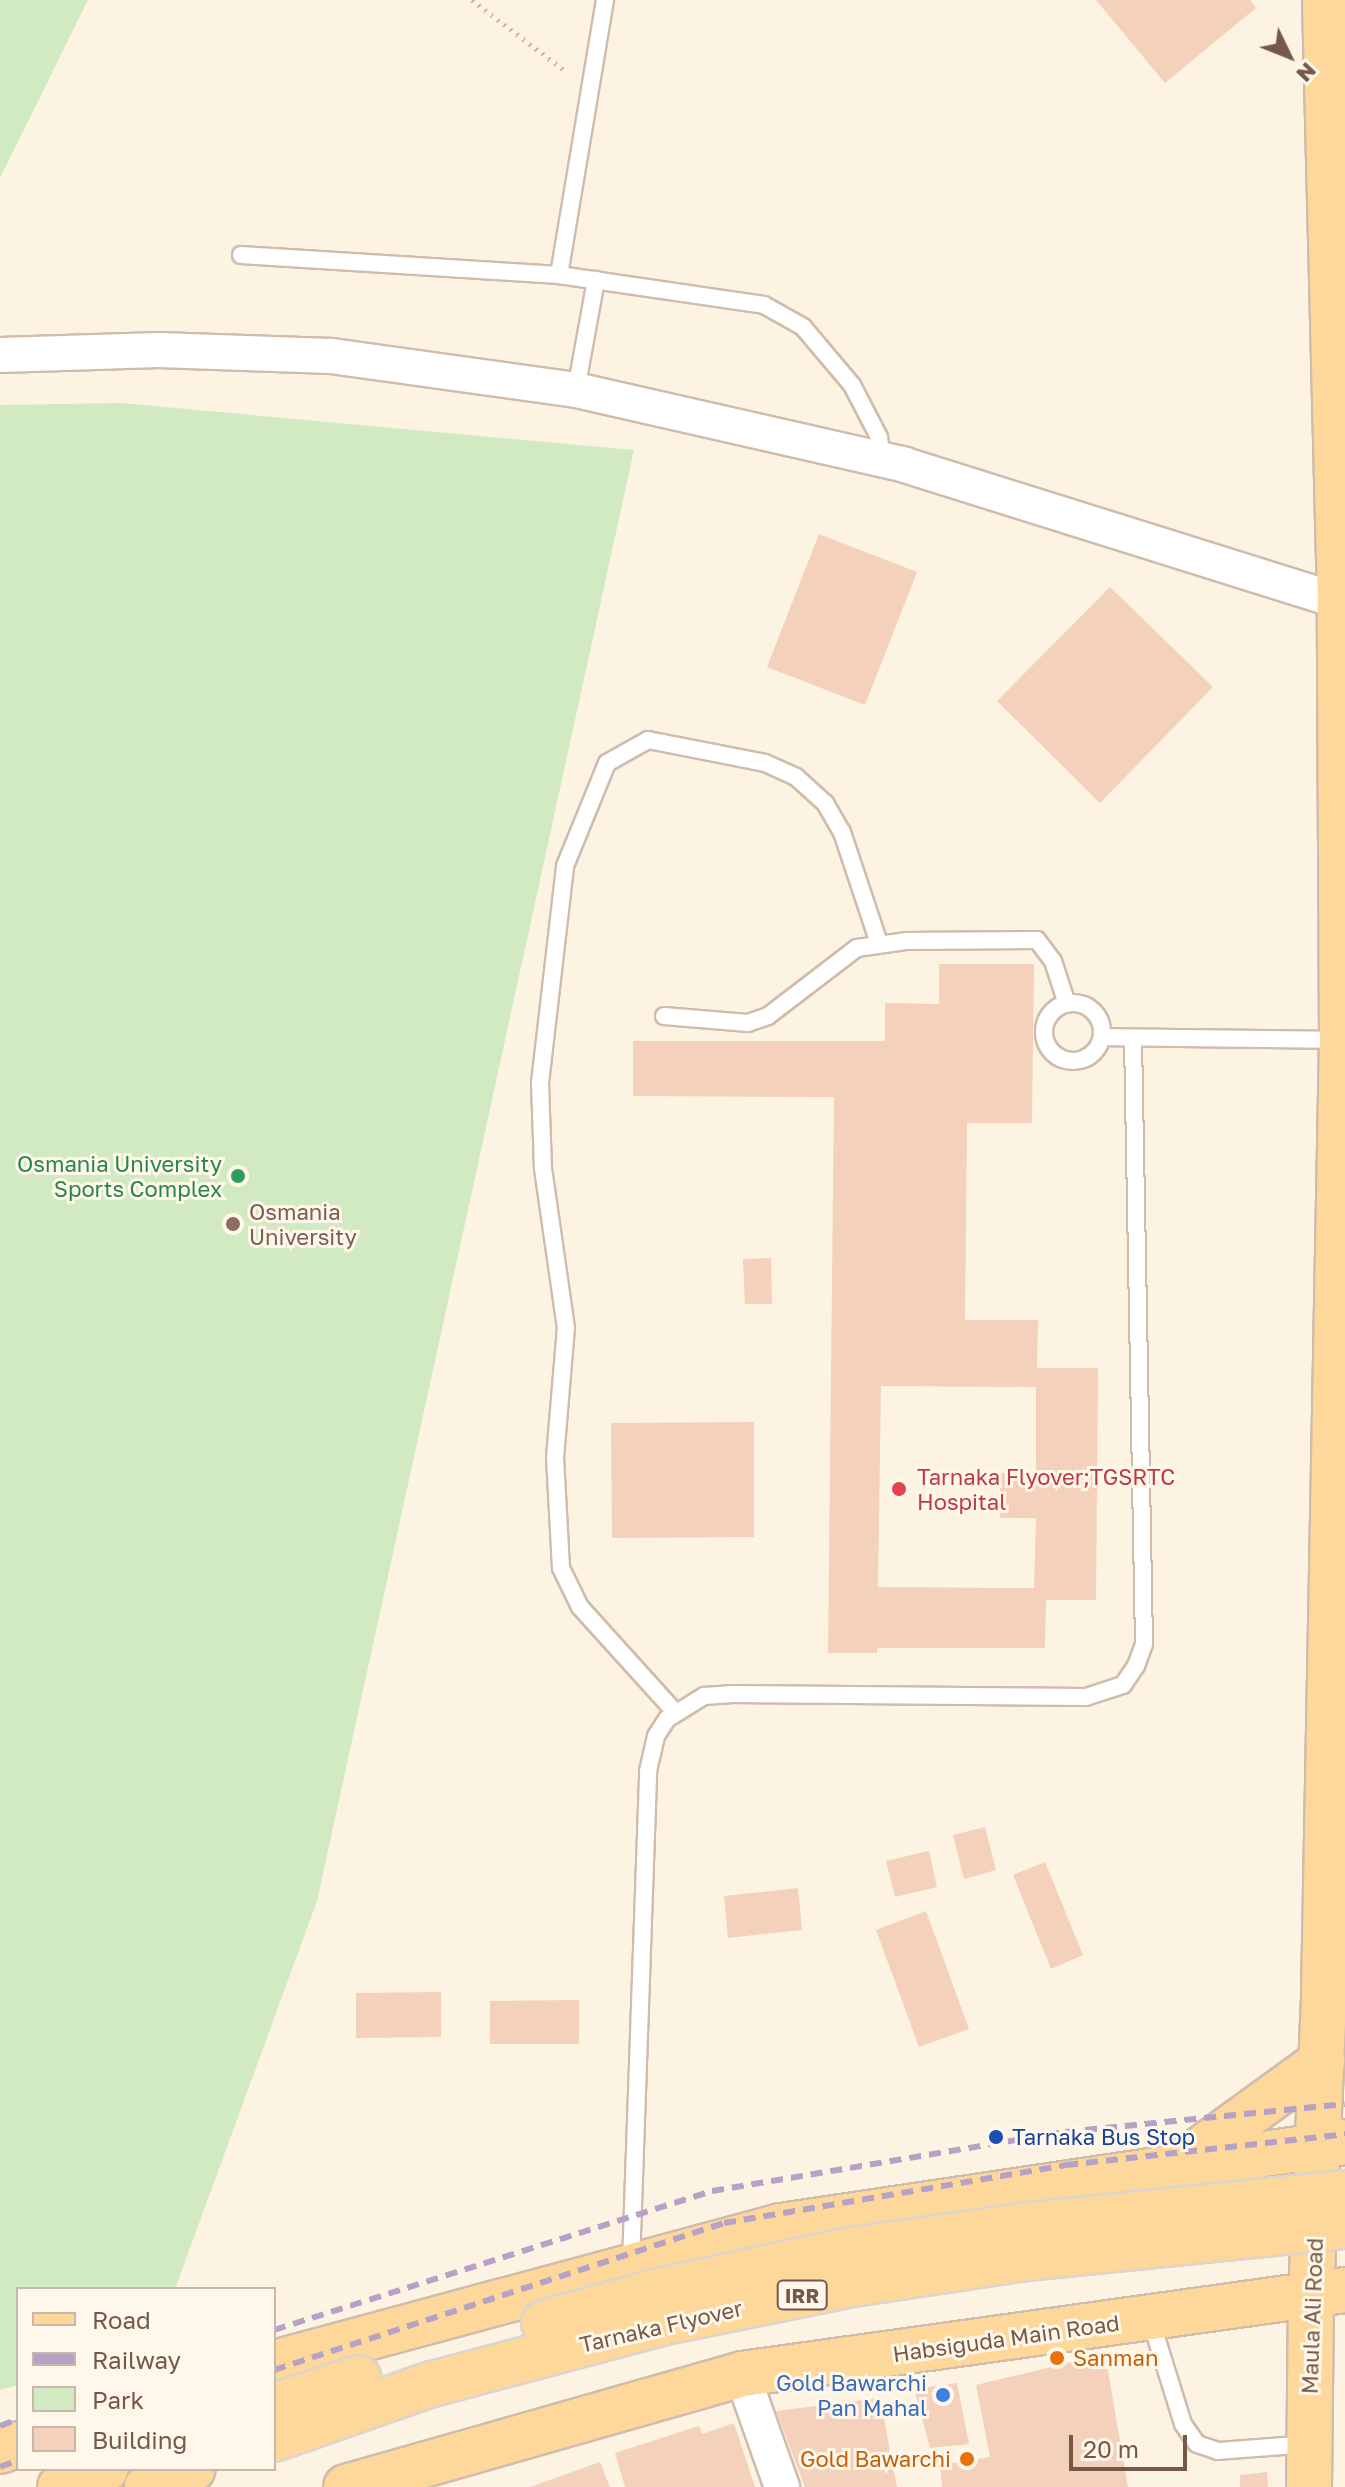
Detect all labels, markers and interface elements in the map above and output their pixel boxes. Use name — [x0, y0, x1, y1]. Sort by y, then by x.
north arrow — [1249, 16, 1329, 96]
text: N — [1291, 57, 1323, 88]
place label: Osmania University Sports Complex — [17, 1150, 222, 1202]
marker: Osmania University Sports Complex — [229, 1167, 247, 1185]
place label: Osmania University — [249, 1198, 357, 1250]
marker: Osmania University — [224, 1215, 242, 1233]
place label: Tarnaka Flyover;TGSRTC Hospital — [917, 1463, 1175, 1514]
marker: Tarnaka Flyover;TGSRTC Hospital — [888, 1478, 910, 1500]
place label: Tarnaka Bus Stop — [1012, 2124, 1195, 2150]
marker: Tarnaka Bus Stop — [987, 2128, 1005, 2146]
street label: Maula Ali Road — [1296, 2237, 1328, 2395]
road number: IRR — [776, 2279, 828, 2311]
legend — [16, 2287, 276, 2471]
street label: Tarnaka Flyover — [577, 2294, 745, 2358]
text: Road — [92, 2305, 151, 2334]
street label: Habsiguda Main Road — [891, 2309, 1121, 2367]
text: Railway — [92, 2345, 181, 2374]
place label: Sanman — [1073, 2345, 1158, 2371]
marker: Sanman — [1048, 2349, 1066, 2367]
place label: Gold Bawarchi Pan Mahal — [776, 2369, 927, 2420]
text: Park — [92, 2385, 144, 2414]
marker: Gold Bawarchi Pan Mahal — [934, 2386, 952, 2404]
scale bar — [1073, 2419, 1191, 2469]
text: Building — [92, 2425, 187, 2454]
text: 20 m — [1083, 2434, 1139, 2463]
place label: Gold Bawarchi — [800, 2446, 951, 2472]
marker: Gold Bawarchi — [958, 2450, 976, 2468]

